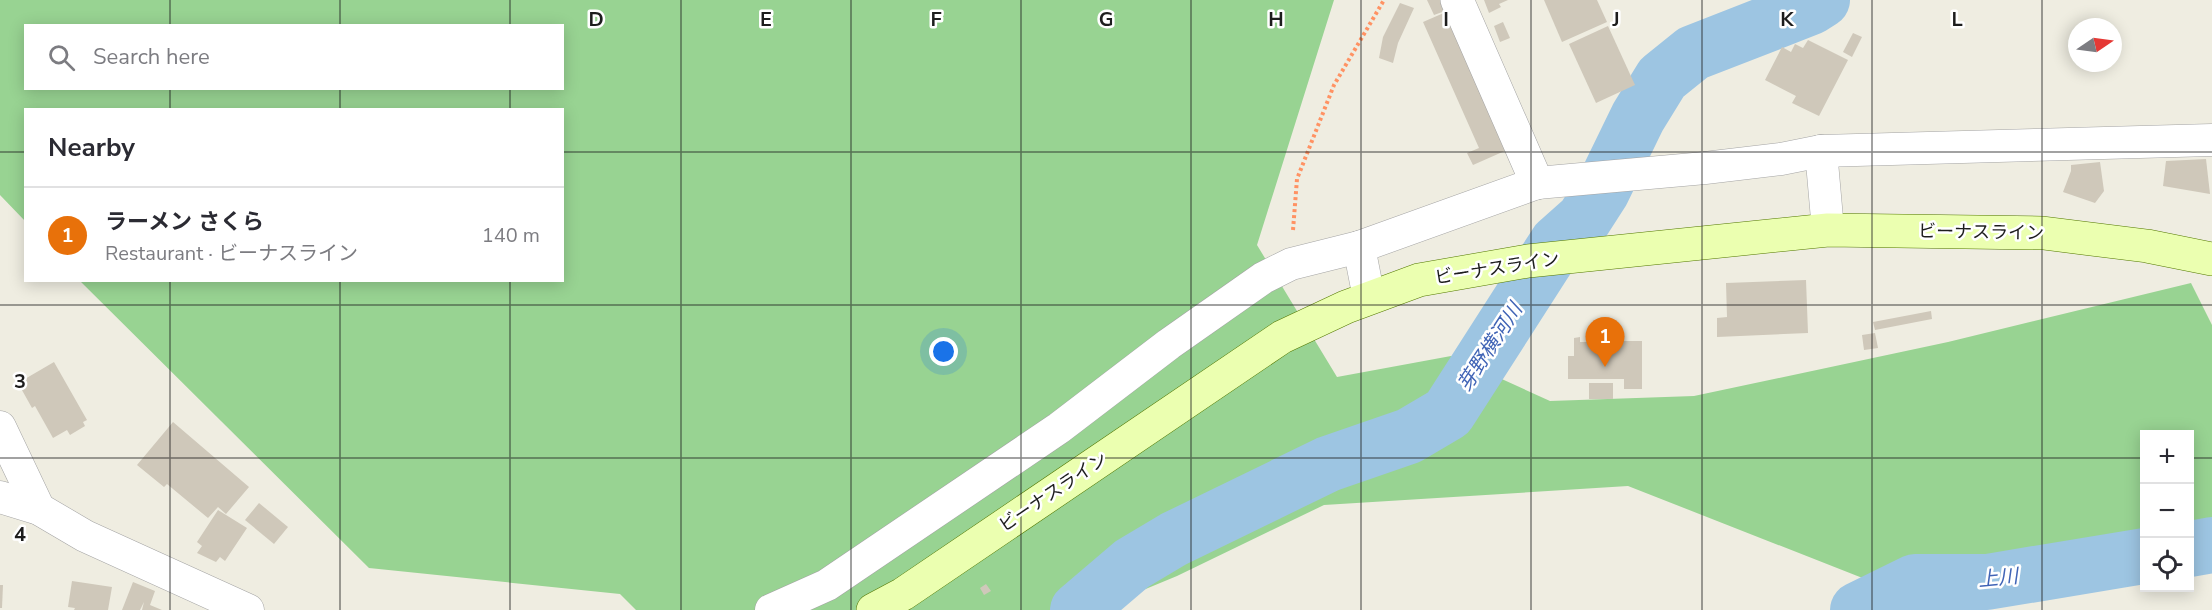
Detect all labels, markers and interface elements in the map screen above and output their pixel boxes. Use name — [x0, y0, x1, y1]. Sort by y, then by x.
text: D — [588, 6, 604, 33]
text: E — [760, 6, 772, 33]
text: F — [930, 6, 942, 33]
text: G — [1099, 6, 1113, 33]
text: H — [1268, 6, 1284, 33]
text: I — [1443, 6, 1449, 33]
text: J — [1611, 6, 1620, 33]
text: K — [1780, 6, 1794, 33]
text: L — [1951, 6, 1963, 33]
north arrow — [2068, 18, 2122, 72]
search box — [24, 24, 564, 90]
icon: search — [45, 41, 78, 74]
text: Search here — [93, 42, 210, 72]
text: Nearby — [48, 130, 135, 165]
text: ラーメン さくら — [105, 207, 264, 237]
street label: ビーナスライン — [1918, 219, 2044, 245]
text: 1 — [62, 222, 74, 249]
text: 140 m — [482, 222, 540, 249]
text: Restaurant · ビーナスライン — [105, 240, 358, 267]
street label: ビーナスライン — [1433, 246, 1561, 290]
water label: 芽野横河川 — [1451, 296, 1530, 396]
pin: 1 — [1586, 318, 1624, 367]
your location — [929, 337, 958, 366]
text: 3 — [14, 368, 26, 395]
map controls — [2140, 430, 2194, 592]
button: + — [2140, 430, 2194, 484]
street label: ビーナスライン — [994, 447, 1112, 537]
button: − — [2140, 484, 2194, 538]
text: 4 — [14, 521, 26, 548]
button: locate — [2140, 538, 2194, 592]
water label: 上川 — [1977, 562, 2021, 594]

